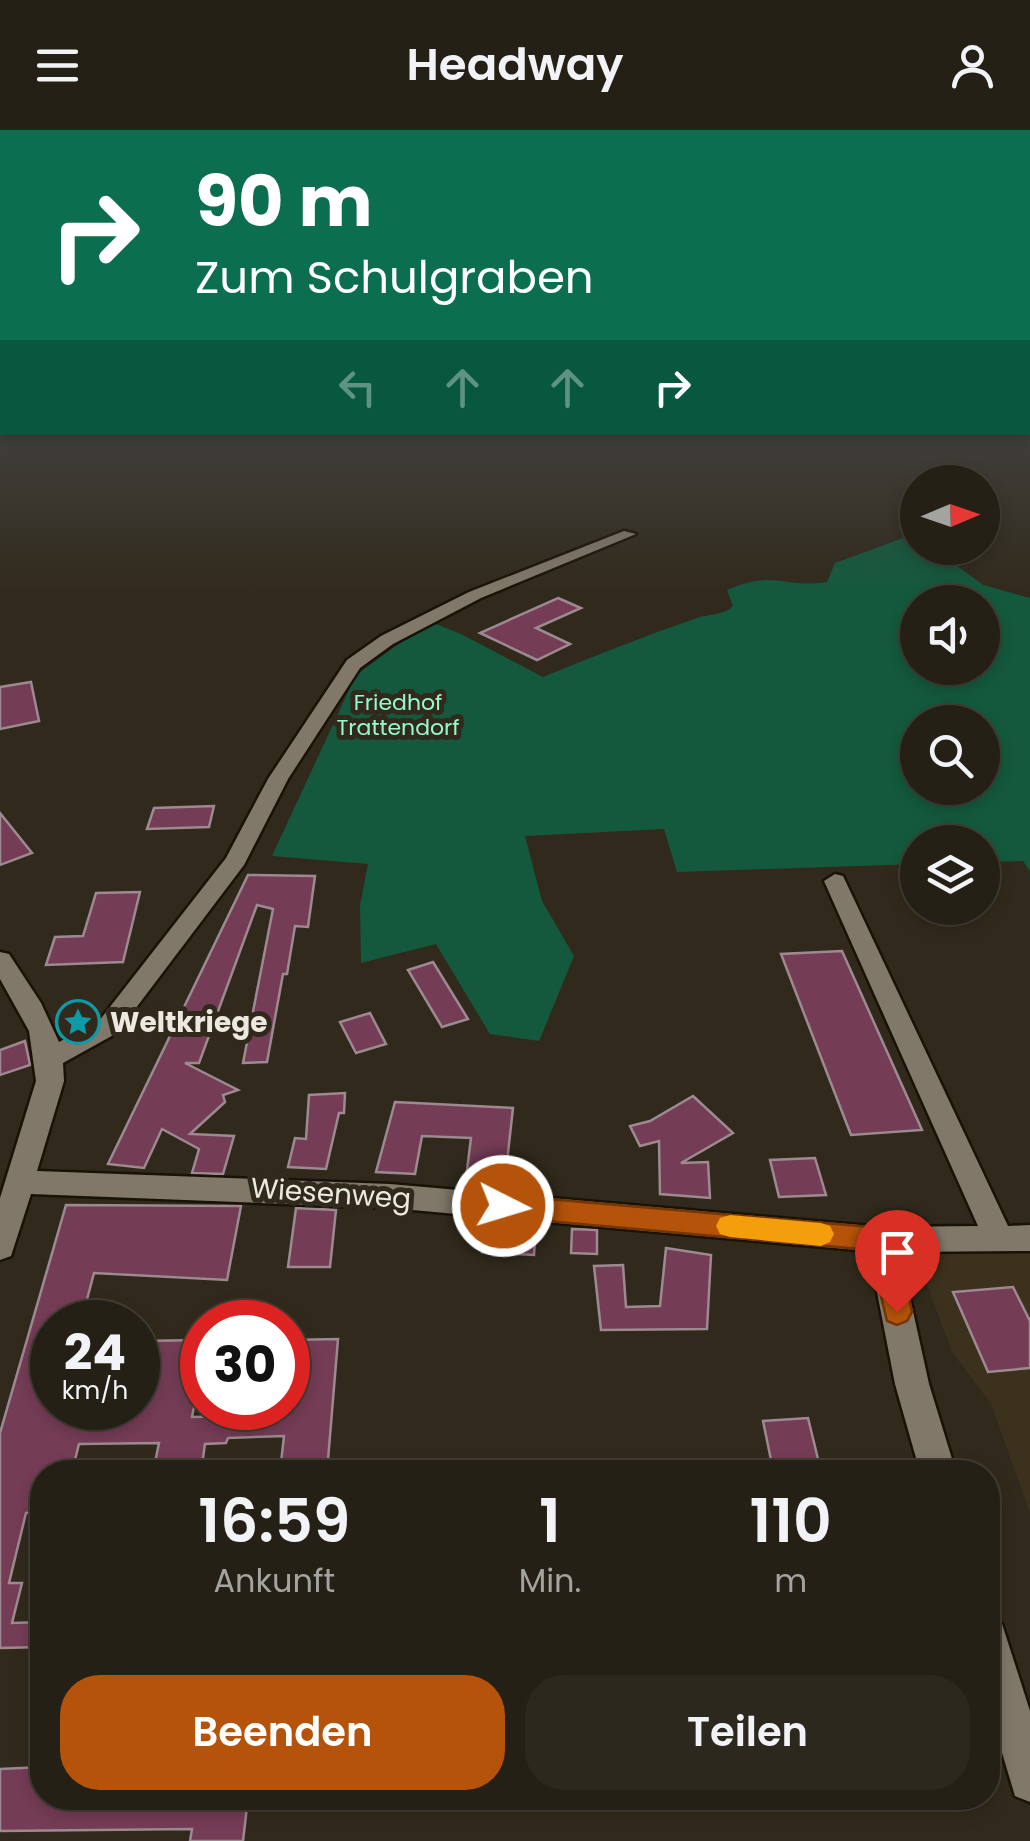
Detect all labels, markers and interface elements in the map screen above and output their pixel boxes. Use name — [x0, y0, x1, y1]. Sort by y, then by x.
text: Headway — [407, 33, 623, 96]
icon: menu — [30, 38, 85, 93]
icon: person — [945, 38, 1000, 93]
text: 90 m — [195, 152, 373, 251]
icon: right — [30, 170, 160, 300]
text: Zum Schulgraben — [195, 246, 594, 309]
icon: left — [330, 360, 385, 415]
icon: ahead — [435, 360, 490, 415]
icon: ahead — [540, 360, 595, 415]
icon: right — [645, 360, 700, 415]
north arrow — [900, 465, 1000, 565]
map controls — [900, 465, 1000, 925]
button: sound — [900, 585, 1000, 685]
park label: Friedhof Trattendorf — [336, 687, 460, 743]
button: search — [900, 705, 1000, 805]
button: layers — [900, 825, 1000, 925]
place icon: Weltkriege — [55, 999, 101, 1045]
place label: Weltkriege — [110, 1003, 267, 1042]
position arrow — [451, 1154, 555, 1258]
street label: Wiesenweg — [249, 1168, 412, 1219]
pin — [855, 1210, 940, 1313]
icon: arrive — [870, 1225, 925, 1280]
speed limit sign: 30 — [180, 1300, 310, 1430]
text: 24 — [64, 1317, 126, 1388]
text: km/h — [62, 1373, 128, 1408]
text: 16:59 — [198, 1479, 350, 1563]
text: 1 — [539, 1479, 561, 1563]
text: 110 — [750, 1479, 832, 1563]
text: Ankunft — [213, 1558, 335, 1603]
text: Min. — [519, 1558, 581, 1603]
text: m — [774, 1558, 807, 1603]
button: Beenden — [60, 1675, 505, 1790]
button: Teilen — [525, 1675, 970, 1790]

